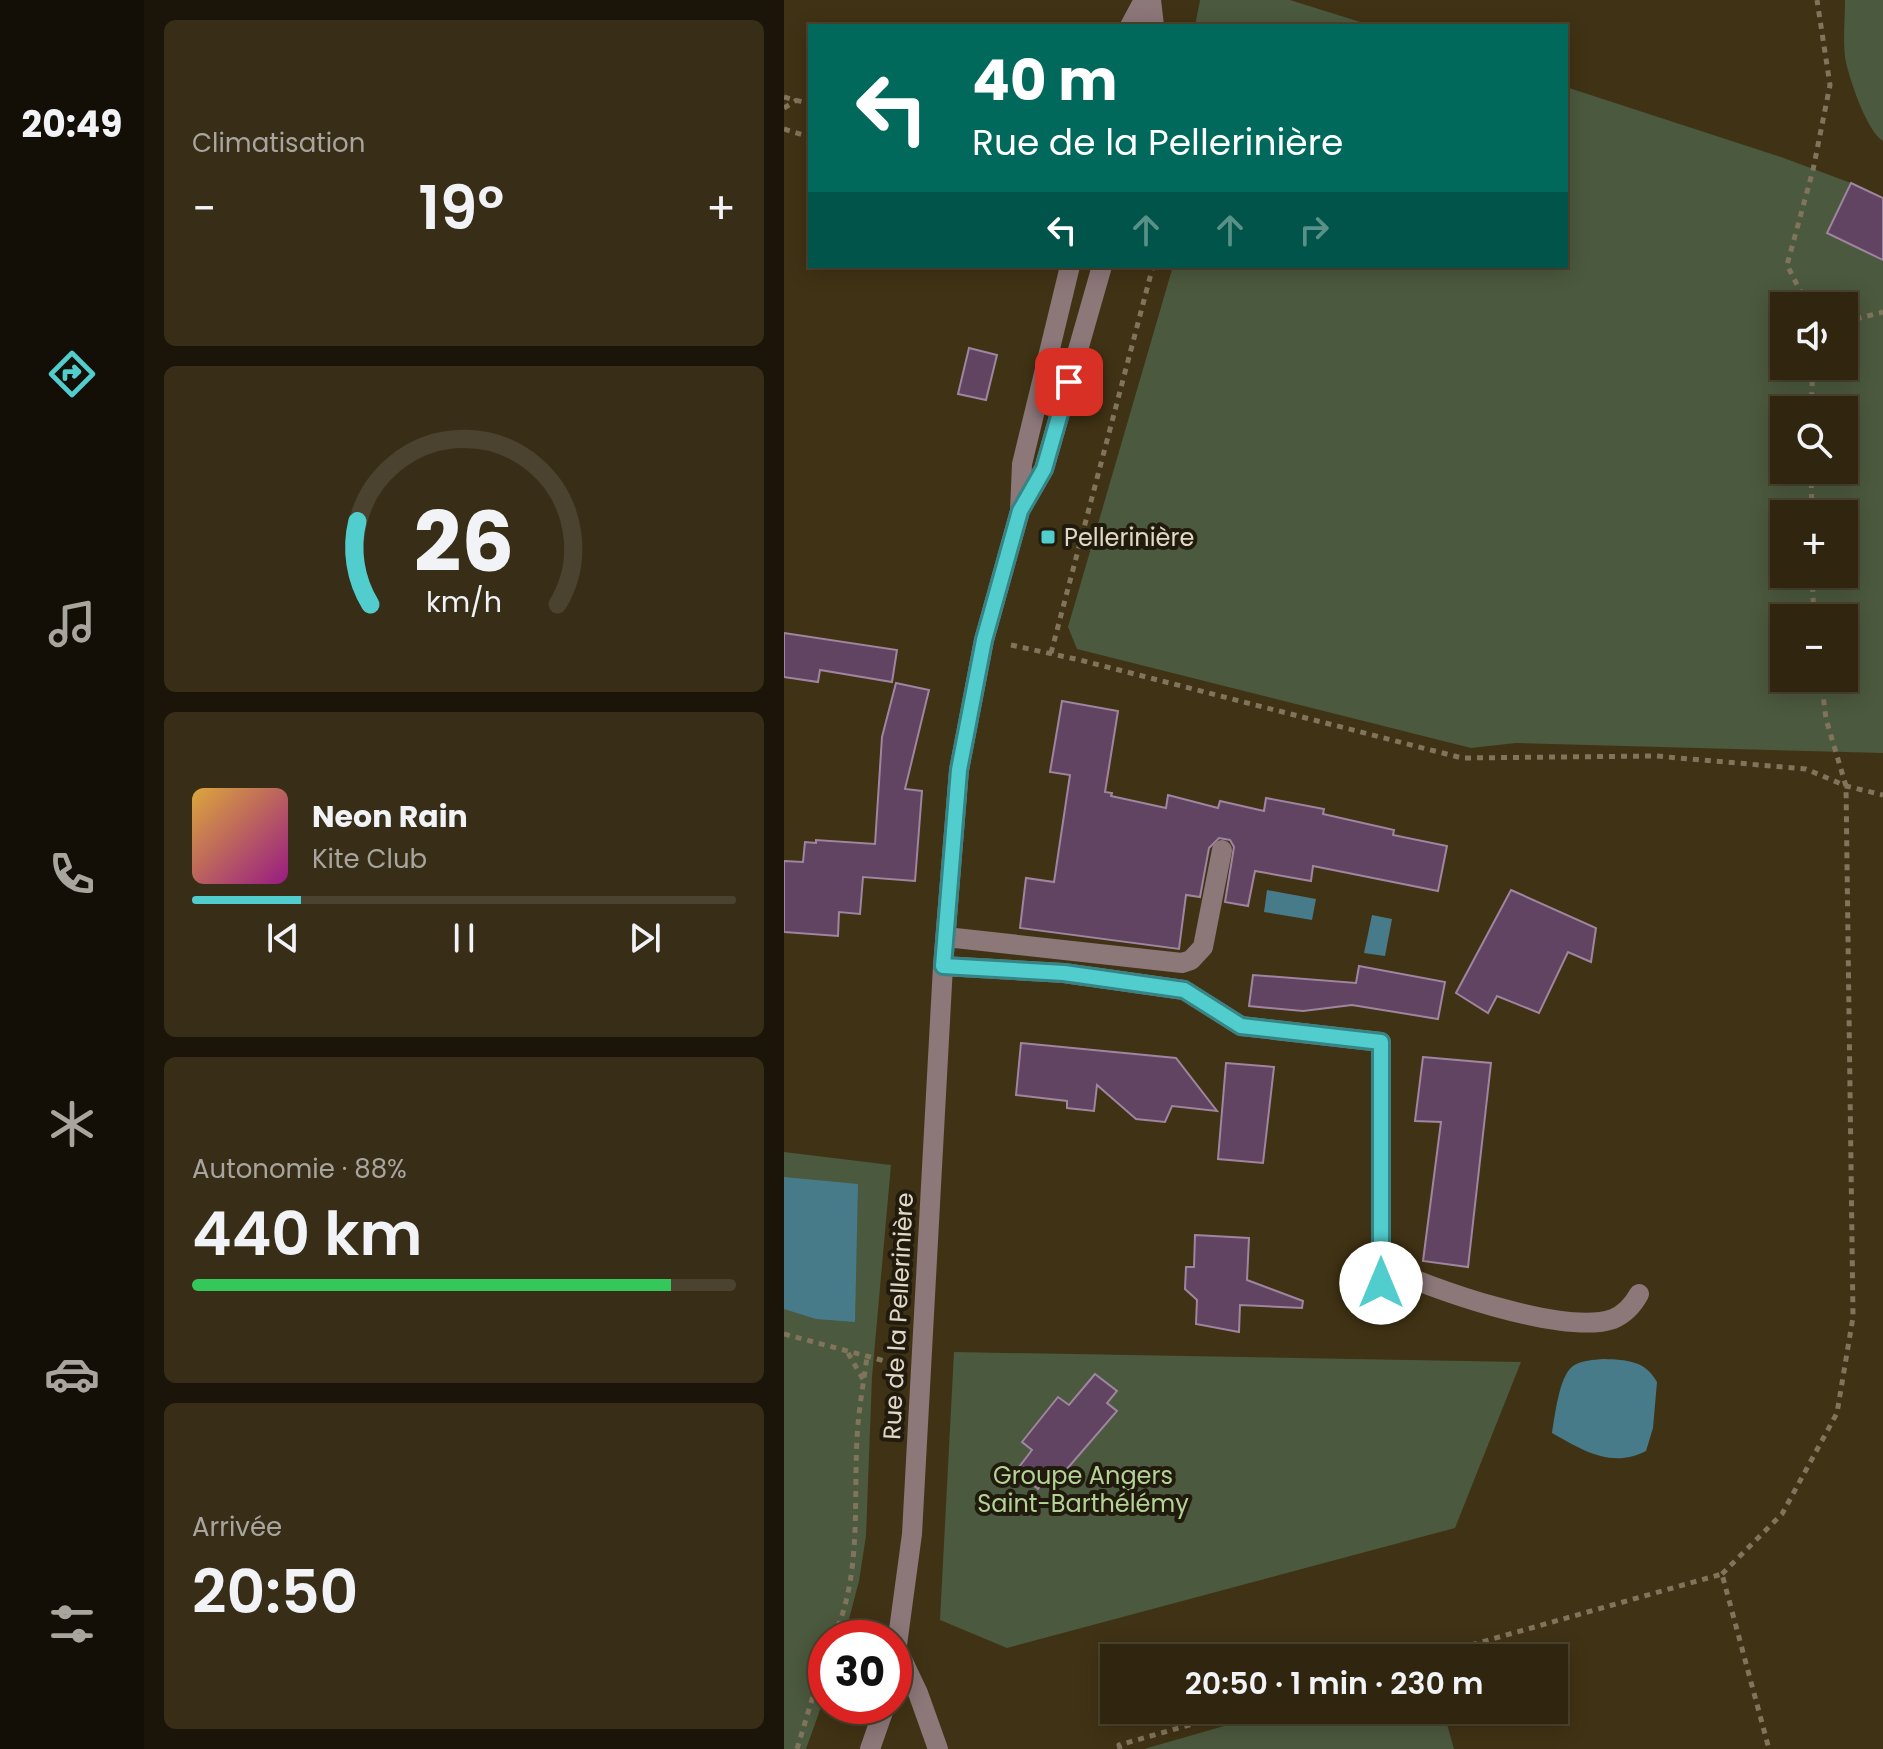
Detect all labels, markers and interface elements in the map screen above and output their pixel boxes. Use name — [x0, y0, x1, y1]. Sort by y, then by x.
text: 40 m — [972, 41, 1118, 120]
icon: left — [840, 56, 944, 160]
text: 20:49 — [22, 99, 122, 150]
text: Rue de la Pellerinière — [972, 117, 1343, 168]
text: Climatisation — [192, 125, 365, 161]
text: 19° — [418, 166, 504, 250]
text: − — [192, 178, 216, 239]
text: + — [706, 178, 736, 239]
icon: left — [1040, 208, 1084, 252]
icon: ahead — [1124, 208, 1168, 252]
icon: ahead — [1208, 208, 1252, 252]
icon: right — [1292, 208, 1336, 252]
map controls — [1770, 292, 1858, 692]
button: sound — [1770, 292, 1858, 380]
icon: directions — [44, 346, 100, 402]
pin — [1035, 348, 1103, 416]
icon: arrive — [1047, 360, 1091, 404]
button: search — [1770, 396, 1858, 484]
text: 26 — [414, 483, 514, 599]
button: + — [1770, 500, 1858, 588]
place label: Pellerinière — [1064, 521, 1194, 554]
marker: Pellerinière — [1039, 528, 1057, 546]
text: km/h — [426, 582, 502, 622]
icon: music — [44, 596, 100, 652]
button: − — [1770, 604, 1858, 692]
text: Neon Rain — [312, 795, 468, 838]
text: Kite Club — [312, 841, 427, 877]
icon: phone — [44, 846, 100, 902]
icon: previous — [261, 916, 305, 960]
icon: pause — [442, 916, 486, 960]
icon: next — [623, 916, 667, 960]
icon: climate — [44, 1096, 100, 1152]
text: Autonomie · 88% — [192, 1151, 407, 1187]
text: 440 km — [192, 1192, 422, 1276]
street label: Rue de la Pellerinière — [875, 1192, 921, 1440]
position arrow — [1339, 1241, 1423, 1325]
icon: car — [44, 1346, 100, 1402]
park label: Groupe Angers Saint-Barthélémy — [977, 1459, 1189, 1520]
text: Arrivée — [192, 1509, 282, 1545]
text: 20:50 — [192, 1550, 358, 1634]
icon: filters — [44, 1596, 100, 1652]
speed limit sign: 30 — [808, 1620, 912, 1724]
text: 20:50 · 1 min · 230 m — [1185, 1662, 1483, 1705]

